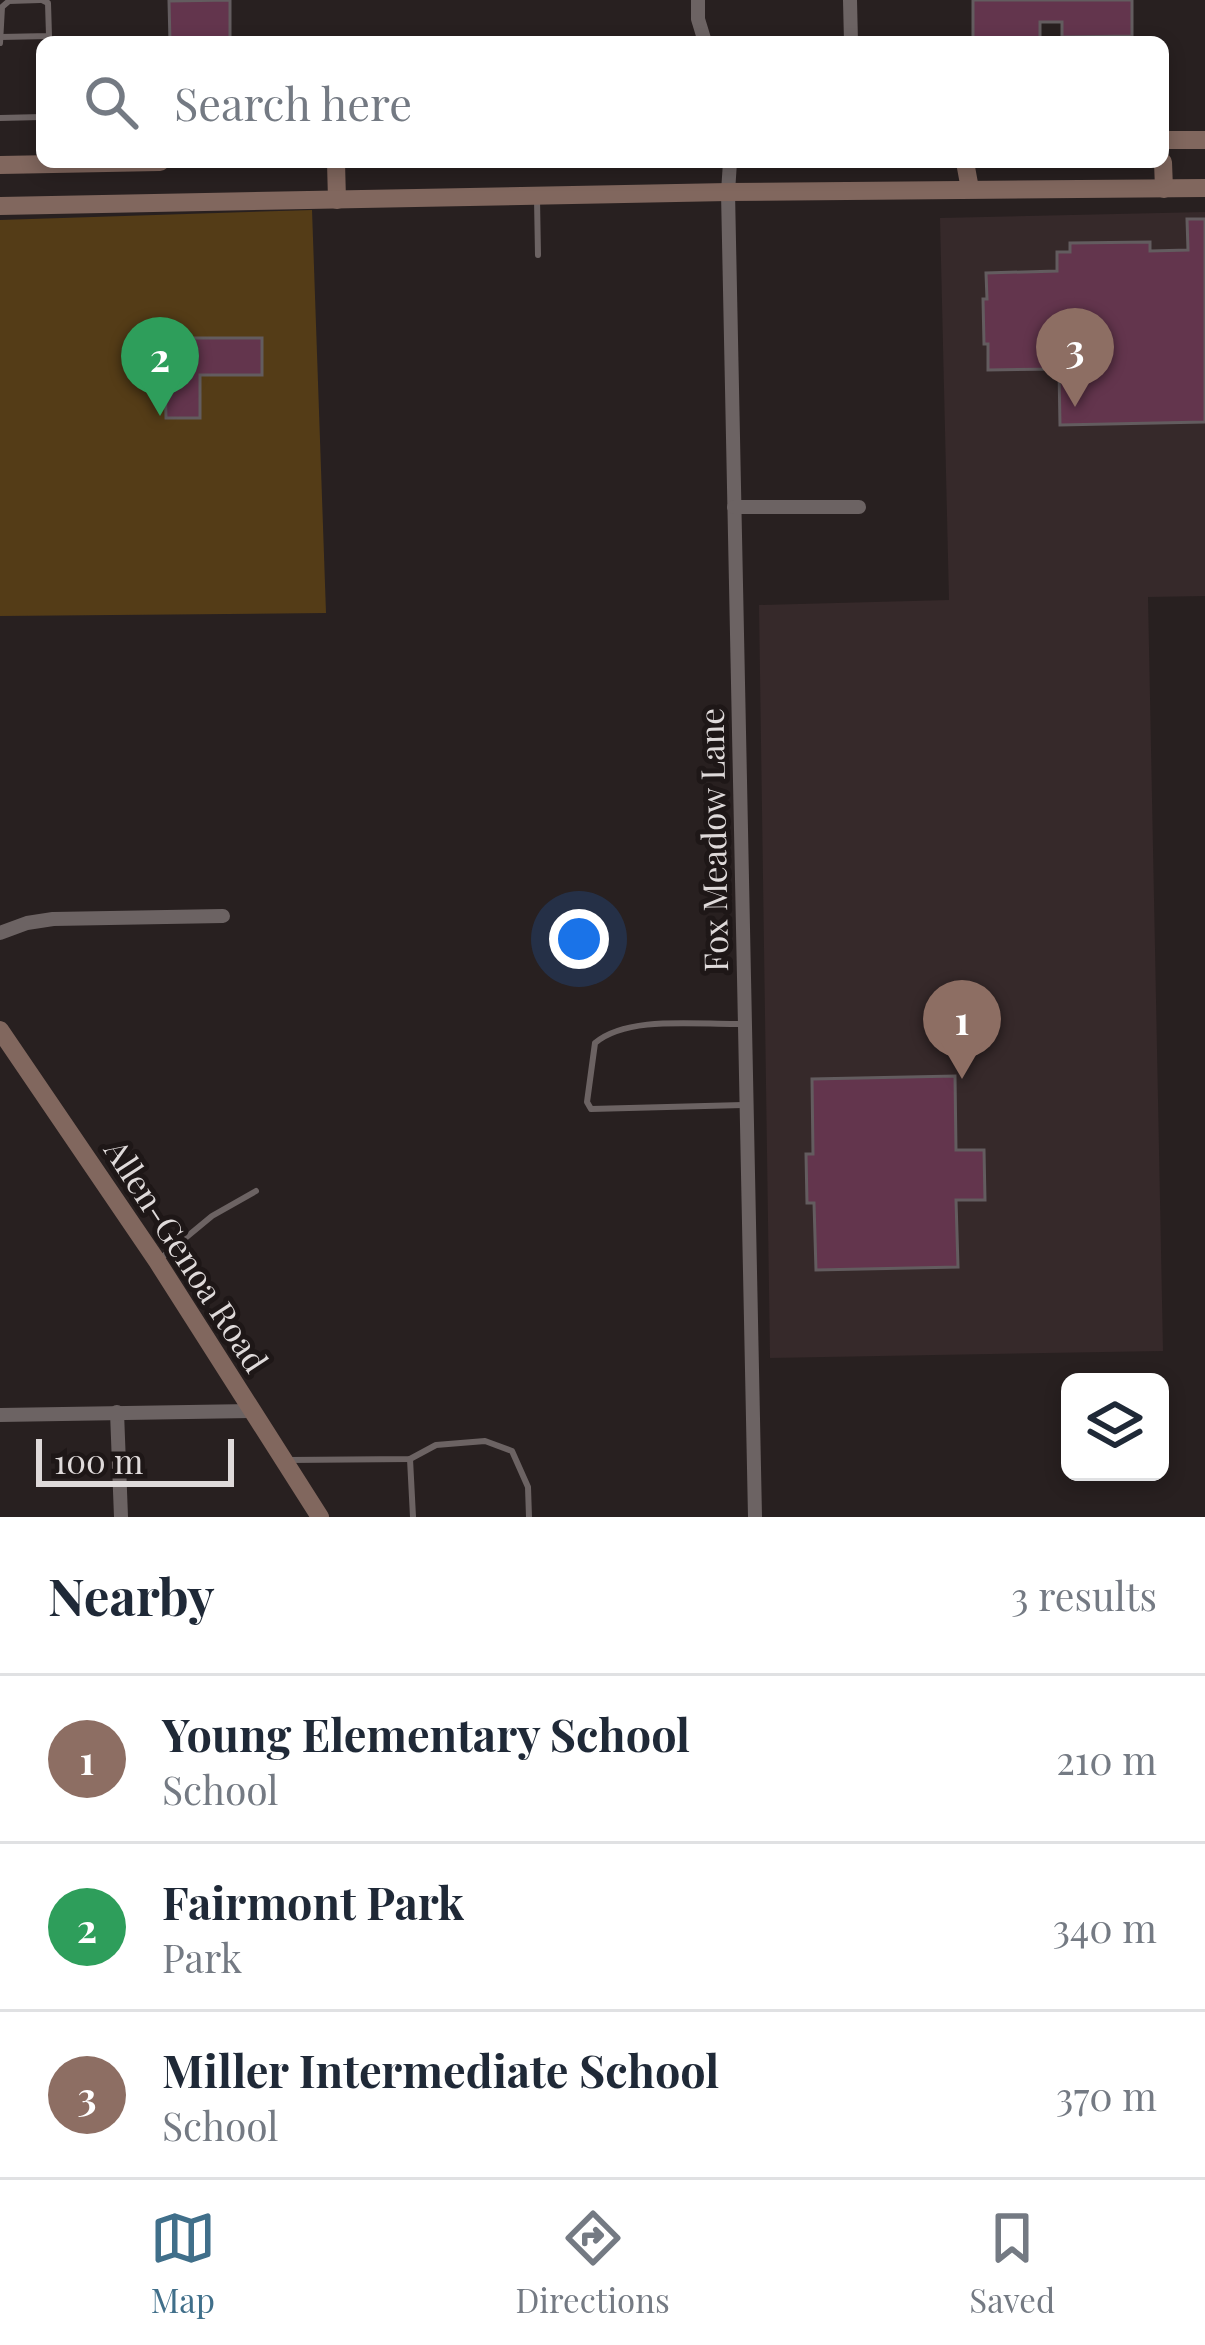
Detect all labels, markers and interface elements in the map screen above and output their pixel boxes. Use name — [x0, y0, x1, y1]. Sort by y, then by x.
search box — [36, 36, 1169, 168]
icon: search — [78, 69, 144, 135]
text: Search here — [174, 72, 412, 132]
pin: 3 — [1036, 308, 1114, 407]
pin: 2 — [121, 317, 199, 416]
street label: Fox Meadow Lane — [688, 708, 736, 972]
your location — [549, 909, 609, 969]
pin: 1 — [923, 980, 1001, 1079]
street label: Allen-Genoa Road — [95, 1129, 279, 1380]
map controls — [1061, 1373, 1169, 1481]
button: layers — [1061, 1373, 1169, 1481]
scale bar — [36, 1433, 234, 1486]
text: 100 m — [54, 1438, 143, 1482]
text: Nearby — [48, 1561, 214, 1629]
text: 3 results — [1011, 1569, 1157, 1621]
text: Young Elementary School — [162, 1703, 690, 1763]
text: 1 — [80, 1733, 94, 1785]
text: 210 m — [1056, 1733, 1157, 1785]
text: School — [162, 1763, 278, 1815]
text: Fairmont Park — [162, 1871, 464, 1931]
text: 2 — [77, 1901, 97, 1953]
text: 340 m — [1052, 1901, 1157, 1953]
text: Park — [162, 1931, 242, 1983]
text: Miller Intermediate School — [162, 2039, 719, 2099]
text: 3 — [77, 2069, 97, 2121]
text: 370 m — [1056, 2069, 1157, 2121]
text: School — [162, 2099, 278, 2151]
tab: Map — [150, 2205, 216, 2321]
tab: Directions — [515, 2205, 670, 2321]
tab: Saved — [969, 2205, 1055, 2321]

